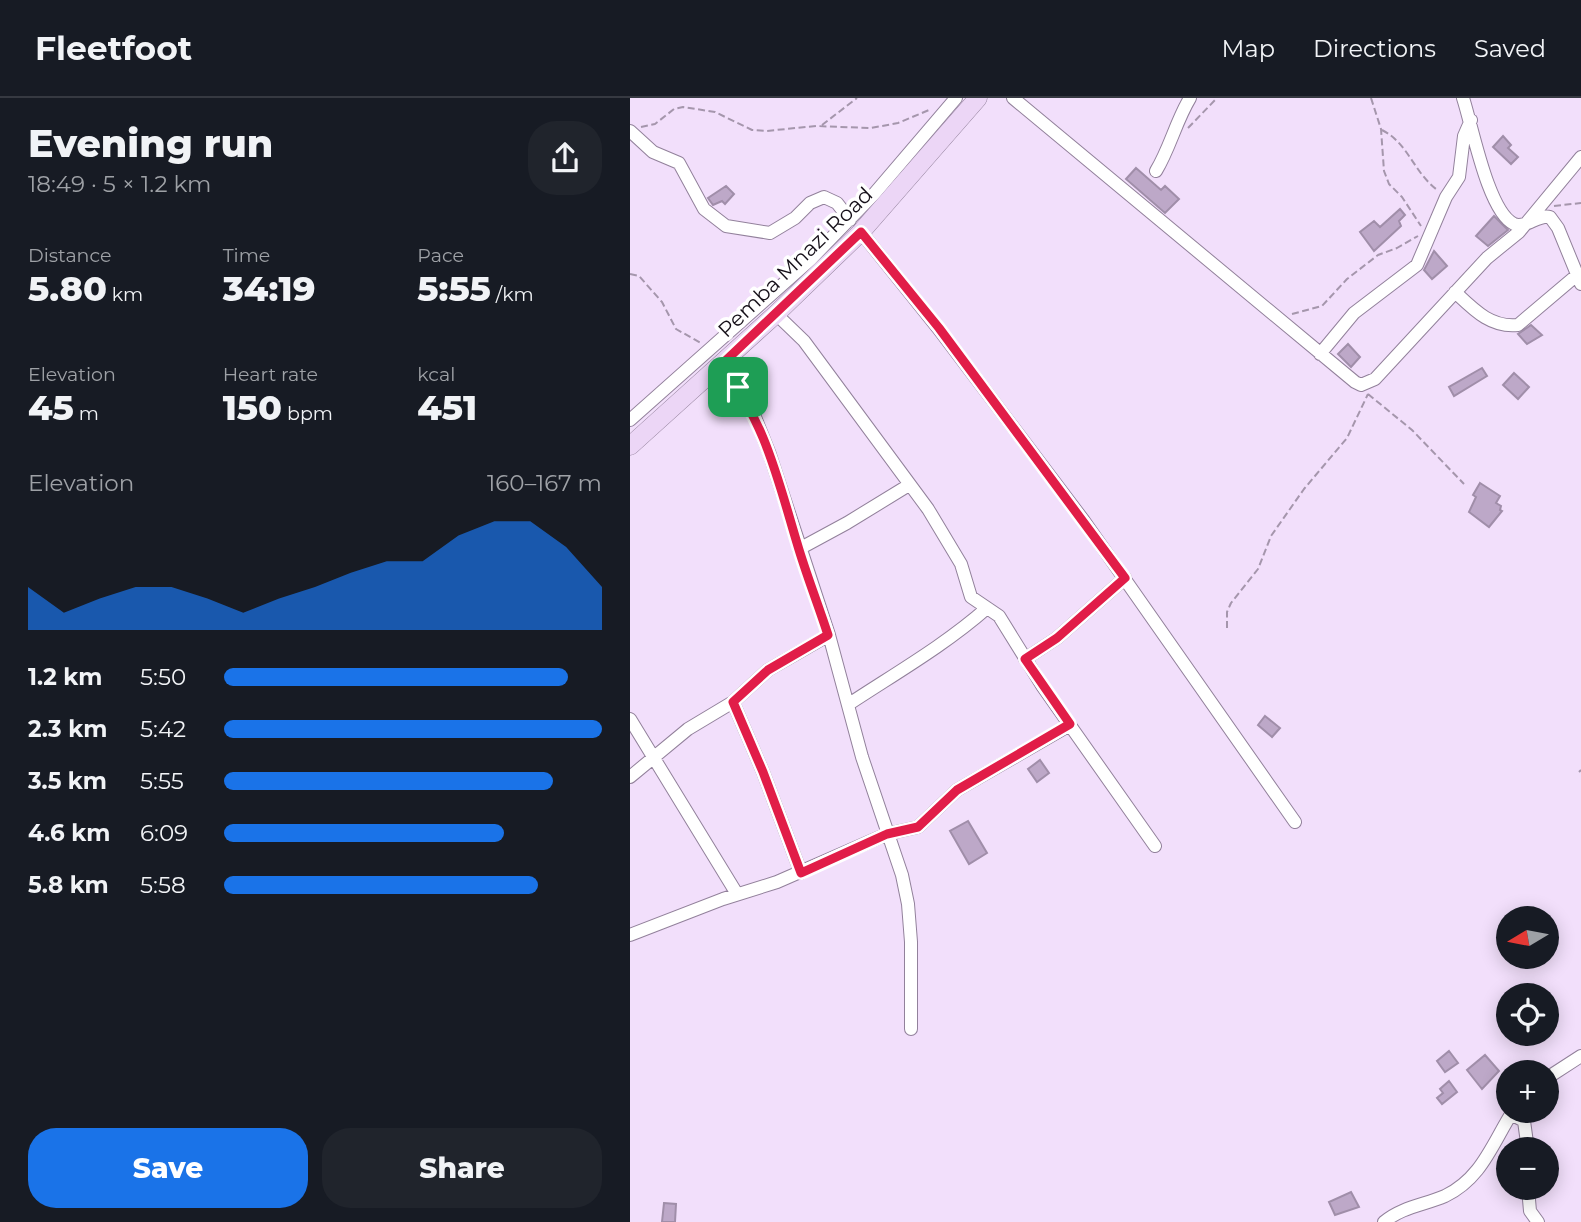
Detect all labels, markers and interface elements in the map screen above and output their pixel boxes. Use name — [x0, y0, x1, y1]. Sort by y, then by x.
text: Fleetfoot — [35, 28, 192, 68]
text: Map — [1222, 34, 1275, 63]
text: Directions — [1313, 34, 1436, 63]
text: Saved — [1474, 34, 1546, 63]
text: Evening run — [28, 120, 273, 167]
button: share — [528, 121, 602, 195]
text: 18:49 · 5 × 1.2 km — [28, 170, 212, 198]
street label: Pemba Mnazi Road — [712, 182, 878, 342]
text: Distance — [28, 244, 111, 267]
text: Time — [223, 244, 270, 267]
text: Pace — [417, 244, 464, 267]
text: 5.80 — [28, 267, 107, 310]
text: 34:19 — [223, 267, 315, 310]
text: 5:55 — [417, 267, 491, 310]
text: km — [107, 283, 143, 306]
text: /km — [491, 283, 534, 306]
pin — [708, 357, 768, 417]
text: Elevation — [28, 363, 116, 386]
text: Heart rate — [223, 363, 318, 386]
text: kcal — [417, 363, 455, 386]
icon: arrive — [719, 368, 757, 406]
text: 45 — [28, 386, 74, 429]
text: 150 — [223, 386, 282, 429]
text: 451 — [417, 386, 477, 429]
text: m — [74, 402, 99, 425]
text: bpm — [282, 402, 333, 425]
text: Elevation — [28, 469, 134, 497]
text: 160–167 m — [487, 469, 602, 497]
text: 1.2 km — [28, 663, 102, 691]
text: 5:50 — [140, 663, 186, 691]
text: 2.3 km — [28, 715, 107, 743]
text: 5:42 — [140, 715, 186, 743]
text: 3.5 km — [28, 767, 107, 795]
text: 5:55 — [140, 767, 184, 795]
text: 4.6 km — [28, 819, 110, 847]
text: 6:09 — [140, 819, 188, 847]
text: 5.8 km — [28, 871, 109, 899]
text: 5:58 — [140, 871, 186, 899]
north arrow — [1496, 906, 1559, 970]
map controls — [1496, 906, 1559, 1200]
button: locate — [1496, 983, 1559, 1046]
button: + — [1496, 1060, 1559, 1123]
button: Save — [28, 1128, 308, 1208]
button: Share — [322, 1128, 602, 1208]
button: − — [1496, 1137, 1559, 1200]

